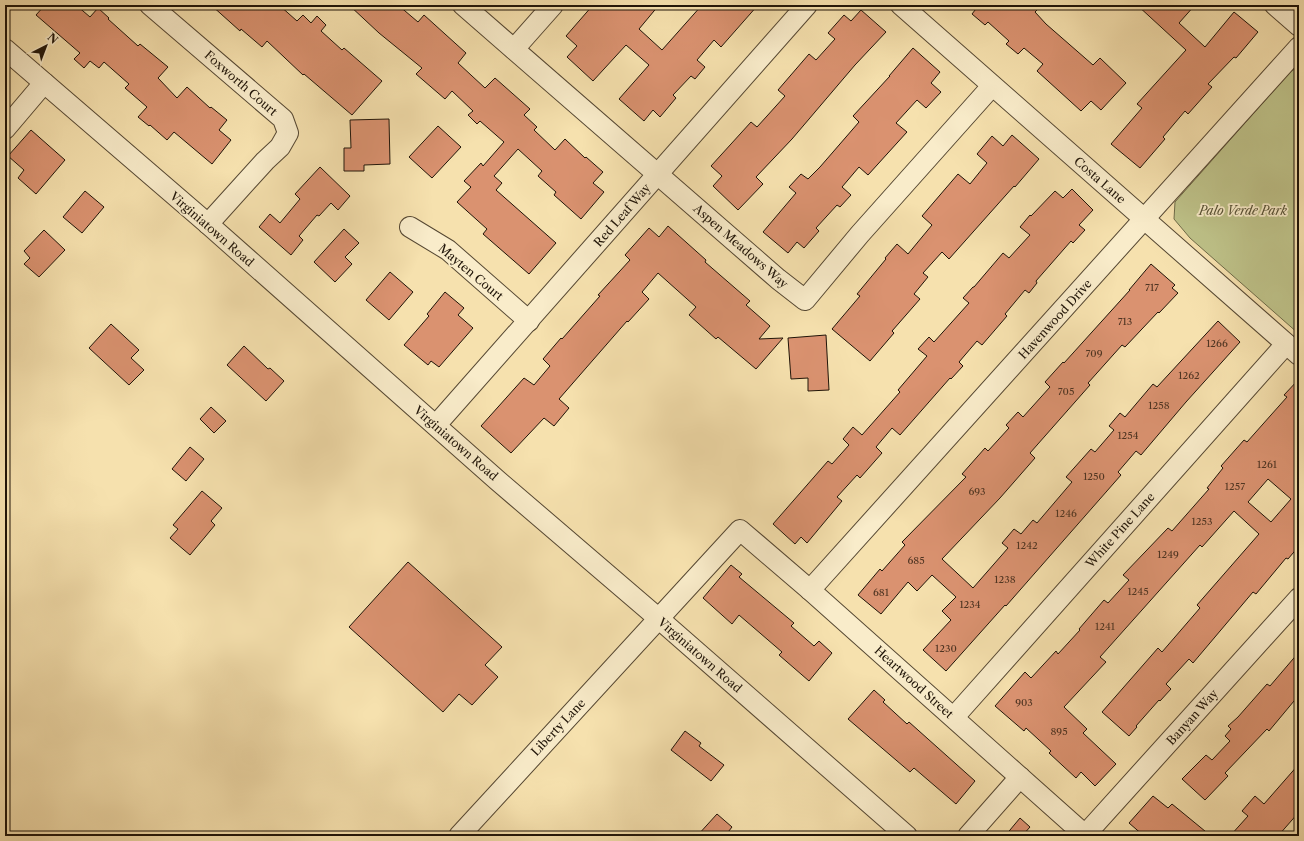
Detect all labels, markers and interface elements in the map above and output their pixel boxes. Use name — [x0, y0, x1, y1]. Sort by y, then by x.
north arrow — [26, 26, 66, 66]
text: N — [44, 30, 61, 47]
street label: Foxworth Court — [202, 47, 281, 119]
street label: Costa Lane — [1071, 153, 1129, 207]
street label: Red Leaf Way — [591, 180, 654, 250]
street label: Virginiatown Road — [166, 188, 258, 270]
street label: Aspen Meadows Way — [690, 200, 792, 291]
park label: Palo Verde Park — [1198, 203, 1288, 218]
street label: Mayten Court — [436, 241, 507, 304]
street label: Havenwood Drive — [1015, 276, 1095, 362]
house number: 717 — [1145, 281, 1159, 294]
house number: 713 — [1118, 315, 1132, 328]
house number: 1266 — [1206, 337, 1228, 350]
house number: 709 — [1085, 347, 1103, 360]
house number: 1262 — [1178, 369, 1200, 382]
house number: 705 — [1058, 385, 1074, 398]
house number: 1258 — [1148, 399, 1170, 412]
street label: Virginiatown Road — [410, 402, 502, 484]
house number: 1254 — [1117, 429, 1139, 442]
house number: 1261 — [1257, 458, 1278, 471]
house number: 1250 — [1083, 470, 1105, 483]
house number: 1257 — [1225, 480, 1245, 493]
house number: 693 — [968, 485, 986, 498]
street label: White Pine Lane — [1082, 489, 1158, 572]
house number: 1246 — [1055, 507, 1077, 520]
house number: 1253 — [1192, 515, 1212, 528]
house number: 1242 — [1016, 539, 1038, 552]
house number: 1249 — [1157, 548, 1179, 561]
house number: 685 — [907, 554, 925, 567]
house number: 1238 — [994, 573, 1016, 586]
house number: 1245 — [1127, 585, 1149, 598]
house number: 681 — [873, 586, 890, 599]
house number: 1234 — [959, 598, 981, 611]
street label: Virginiatown Road — [654, 614, 746, 696]
house number: 1241 — [1095, 620, 1116, 633]
house number: 1230 — [935, 642, 957, 655]
street label: Heartwood Street — [871, 643, 957, 722]
street label: Banyan Way — [1163, 686, 1221, 748]
street label: Liberty Lane — [528, 695, 588, 759]
house number: 903 — [1015, 696, 1033, 709]
house number: 895 — [1050, 725, 1068, 738]

